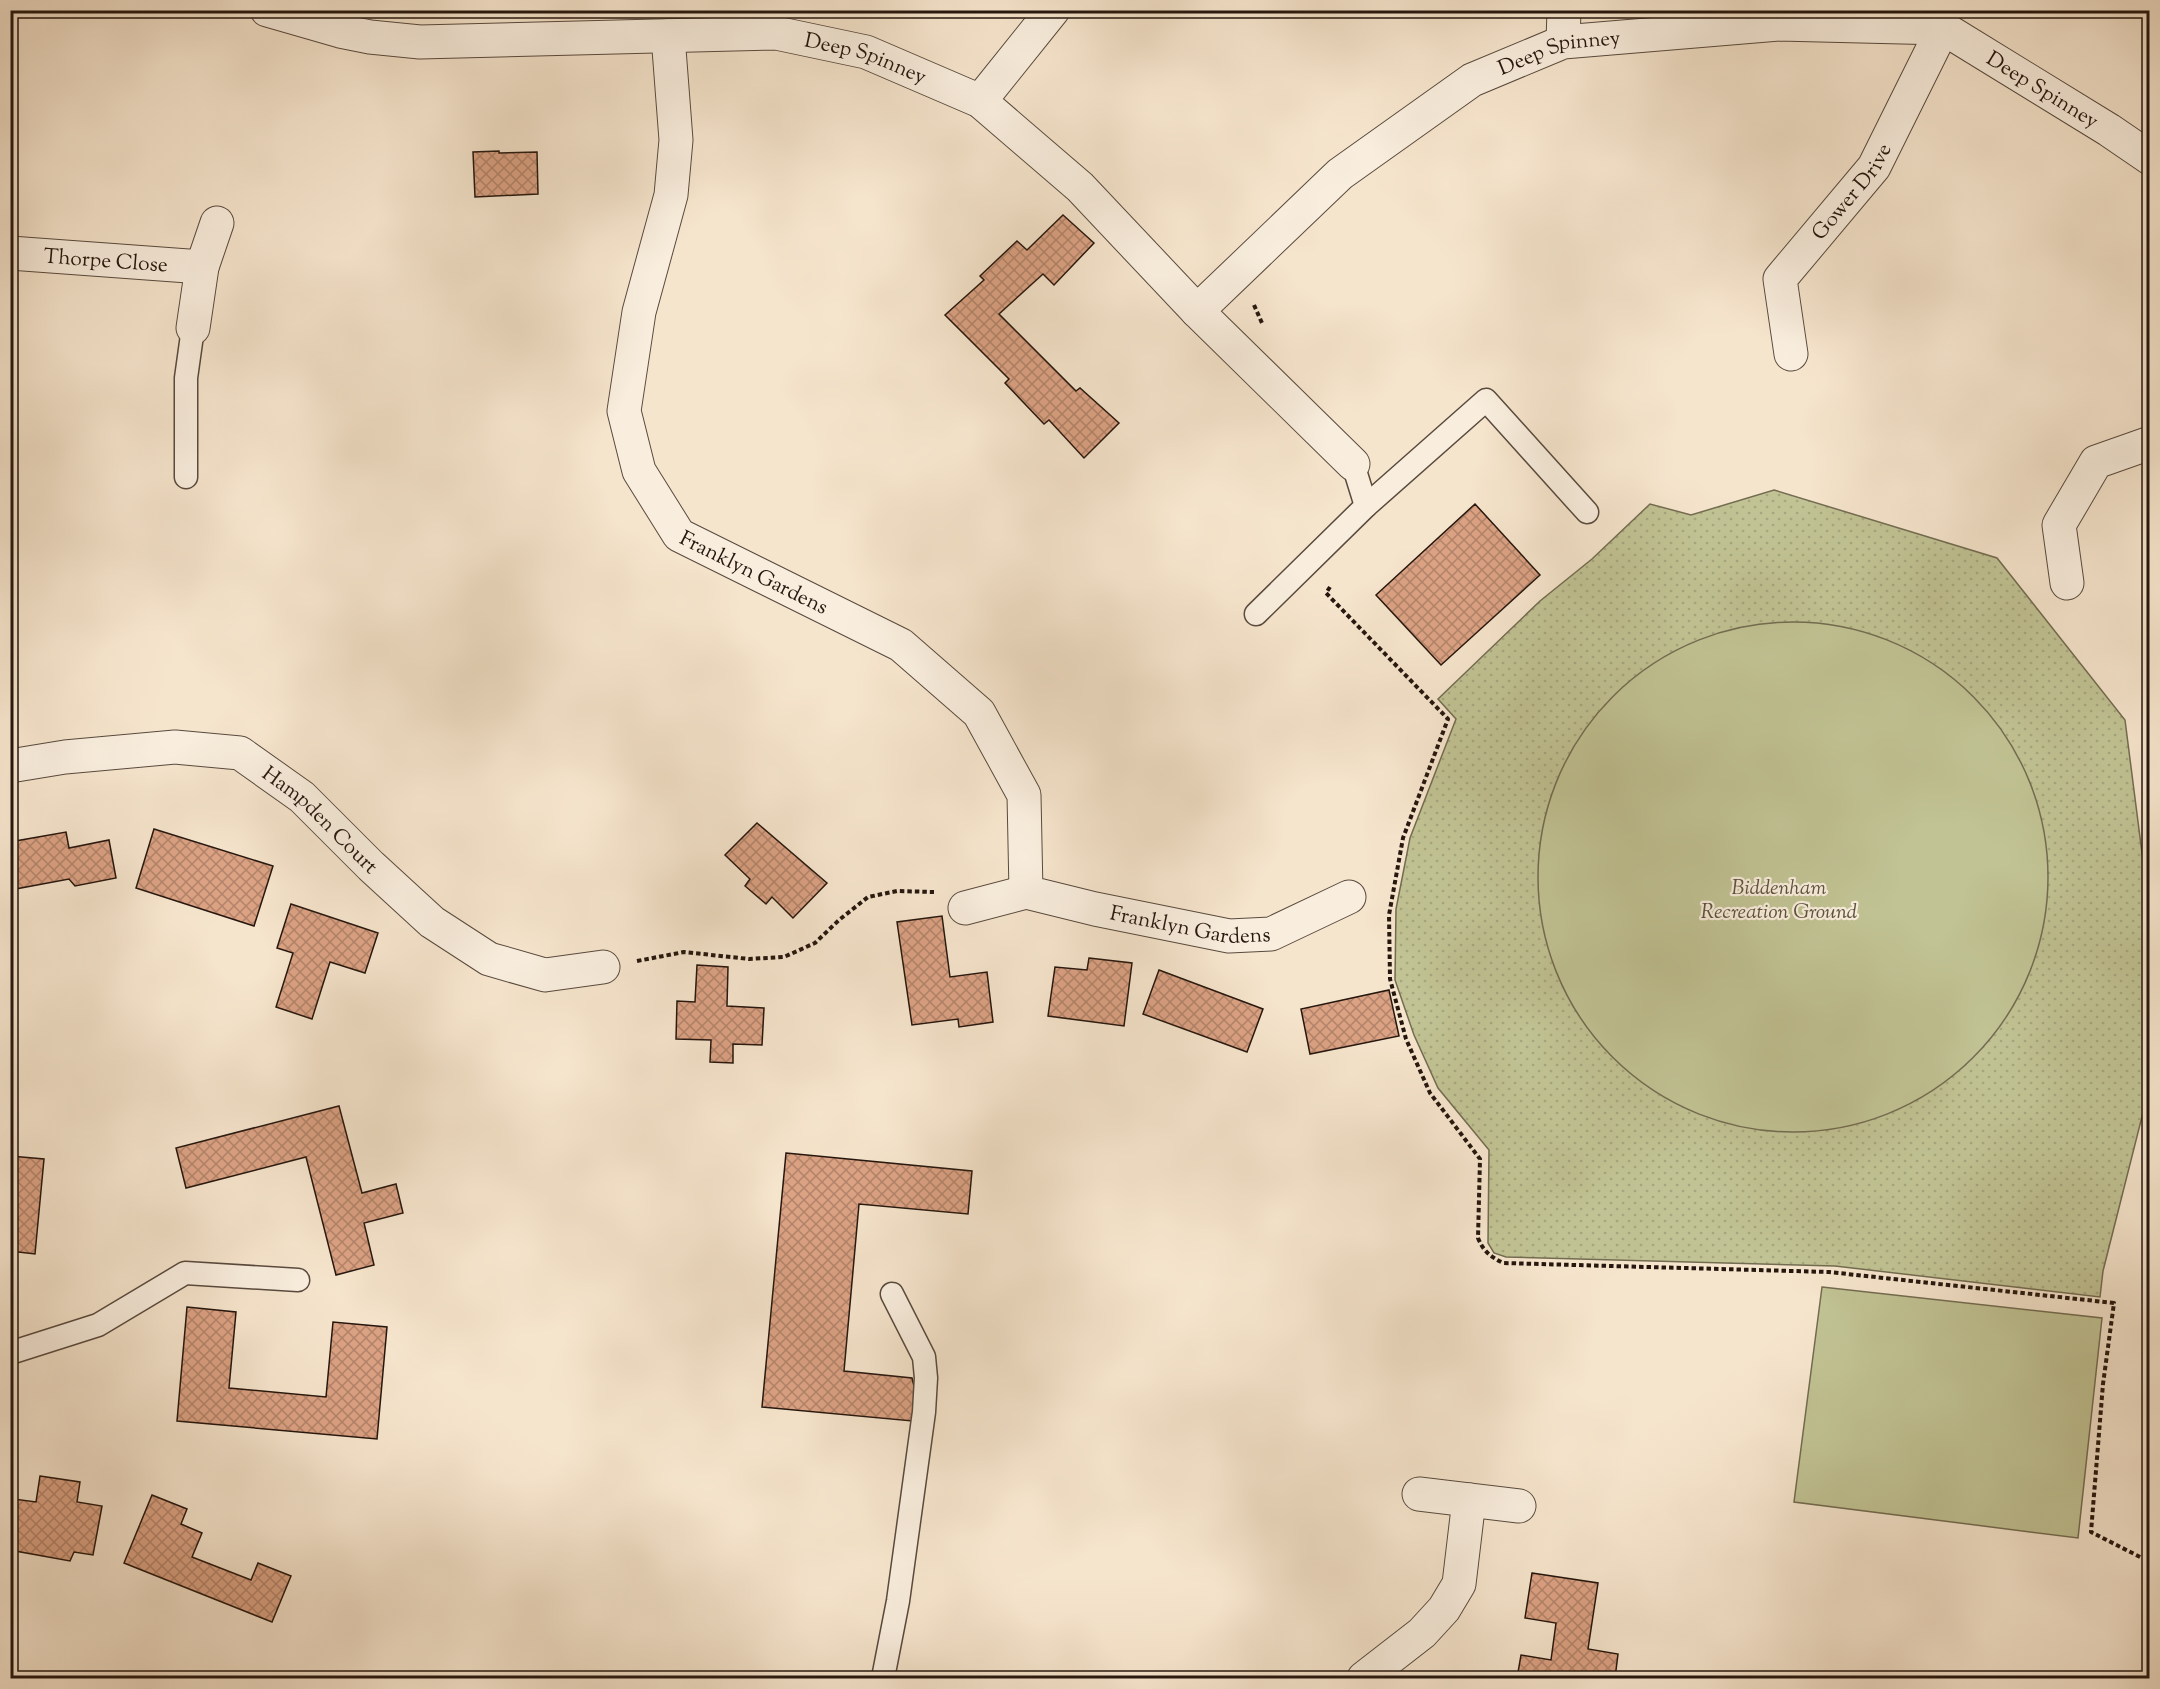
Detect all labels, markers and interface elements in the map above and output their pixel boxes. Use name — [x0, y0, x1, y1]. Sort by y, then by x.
street label: Deep Spinney — [1494, 24, 1622, 84]
street label: Deep Spinney — [801, 26, 931, 93]
street label: Deep Spinney — [1980, 45, 2104, 137]
street label: Gower Drive — [1806, 139, 1900, 248]
street label: Thorpe Close — [42, 242, 169, 281]
street label: Franklyn Gardens — [674, 524, 833, 623]
street label: Hampden Court — [255, 760, 384, 882]
park label: Biddenham Recreation Ground — [1701, 874, 1858, 928]
street label: Franklyn Gardens — [1107, 899, 1271, 953]

